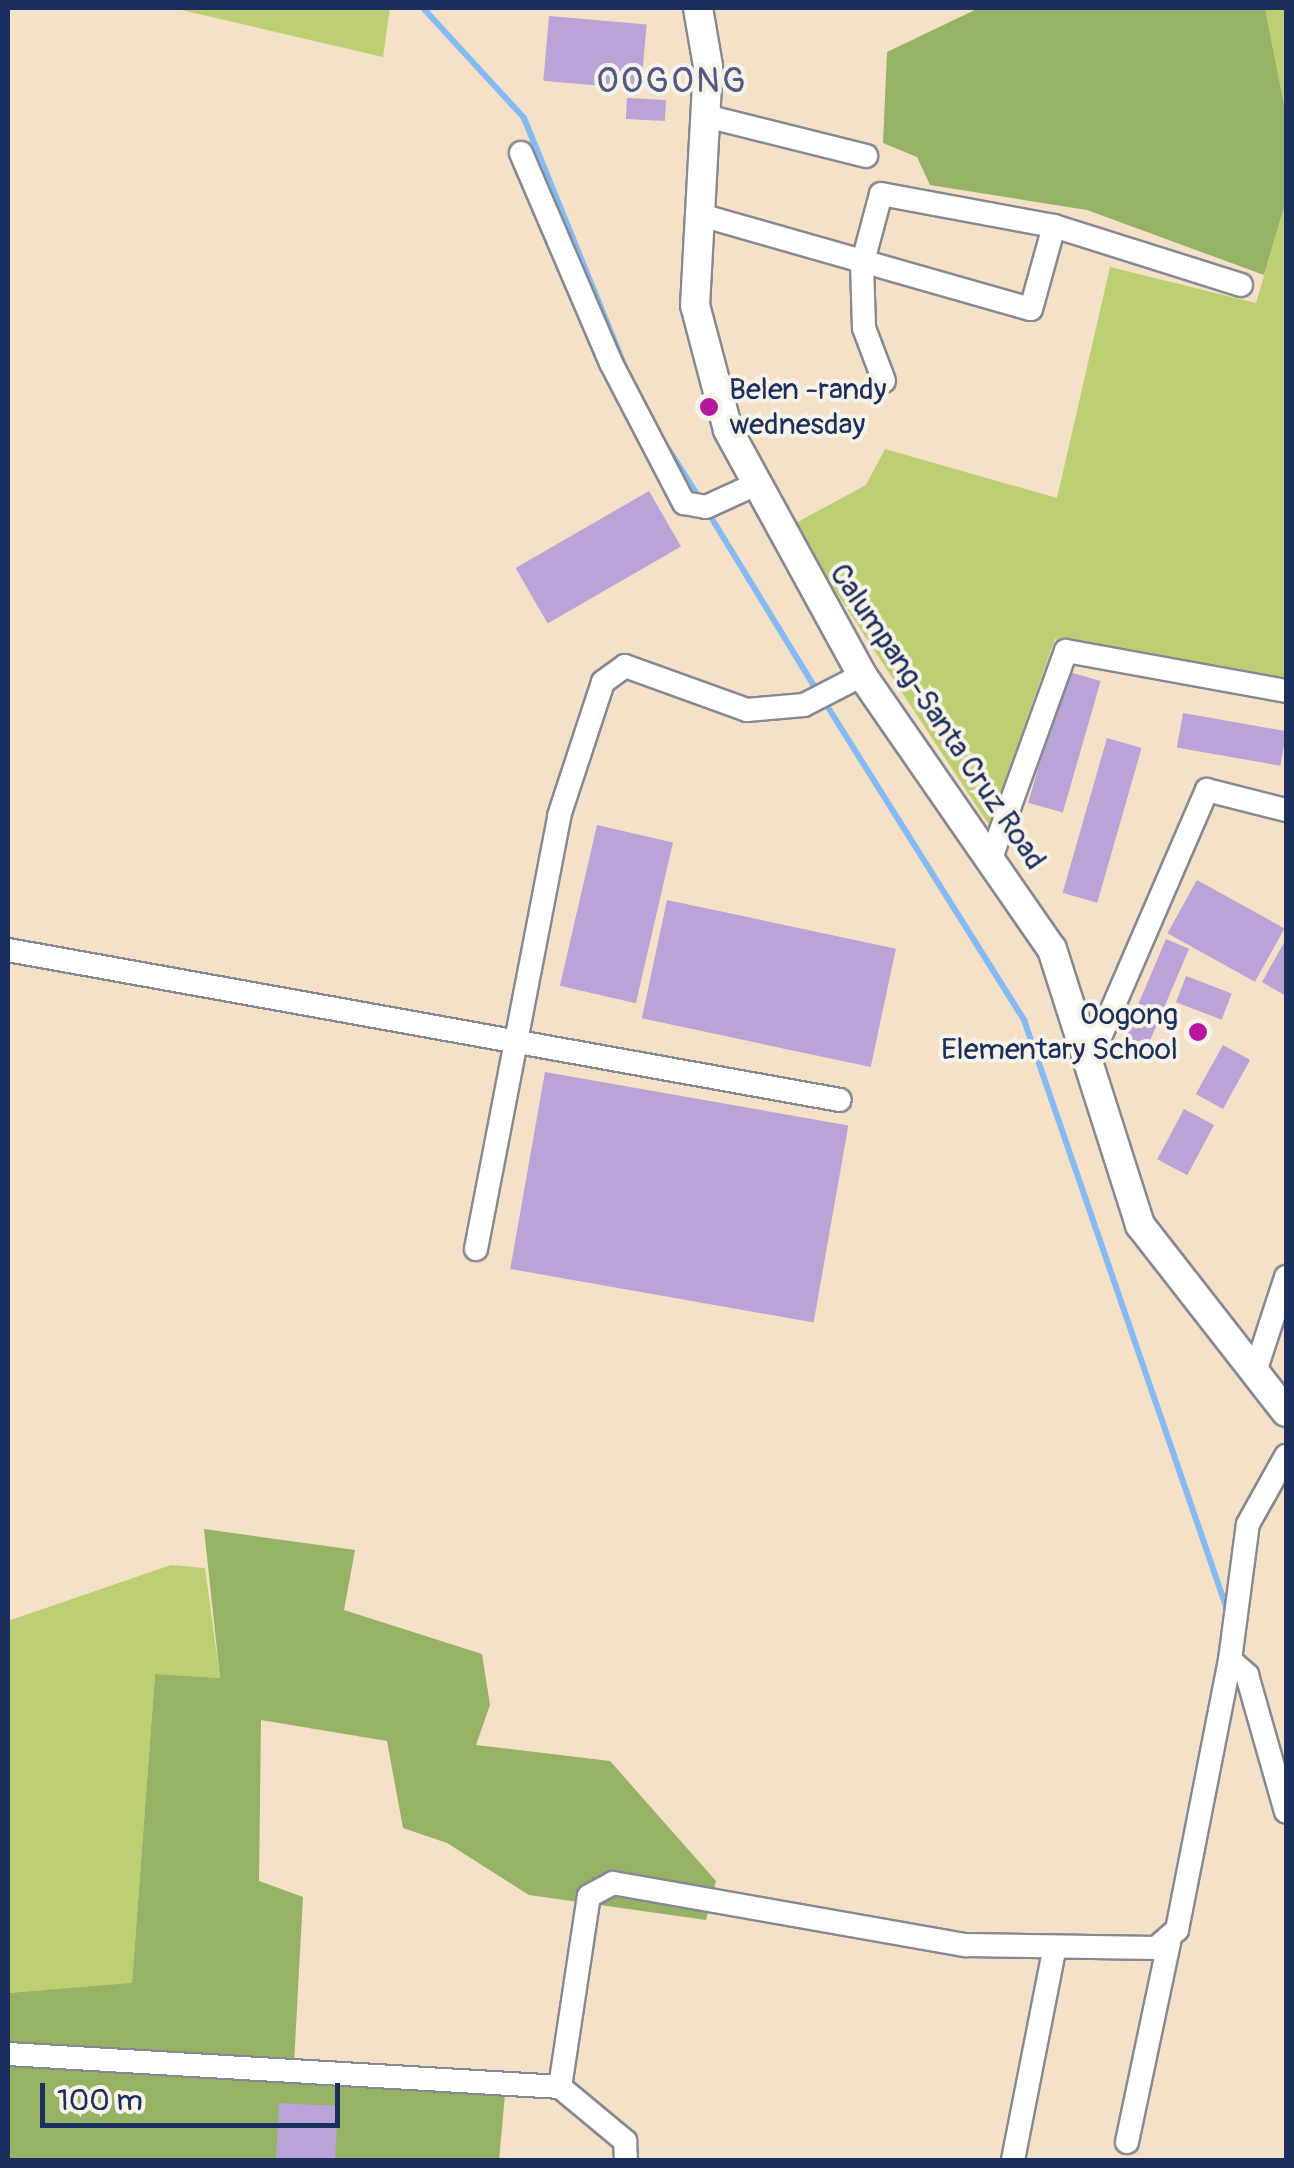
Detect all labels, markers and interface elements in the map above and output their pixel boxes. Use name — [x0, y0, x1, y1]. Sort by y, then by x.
district label: OOGONG — [596, 60, 748, 102]
place label: Belen -randy wednesday — [729, 372, 887, 442]
marker: Belen -randy wednesday — [698, 396, 720, 418]
street label: Calumpang-Santa Cruz Road — [821, 557, 1053, 877]
place label: Oogong Elementary School — [941, 997, 1178, 1068]
marker: Oogong Elementary School — [1187, 1021, 1209, 1043]
scale bar — [45, 2063, 345, 2125]
text: 100 m — [57, 2082, 143, 2119]

